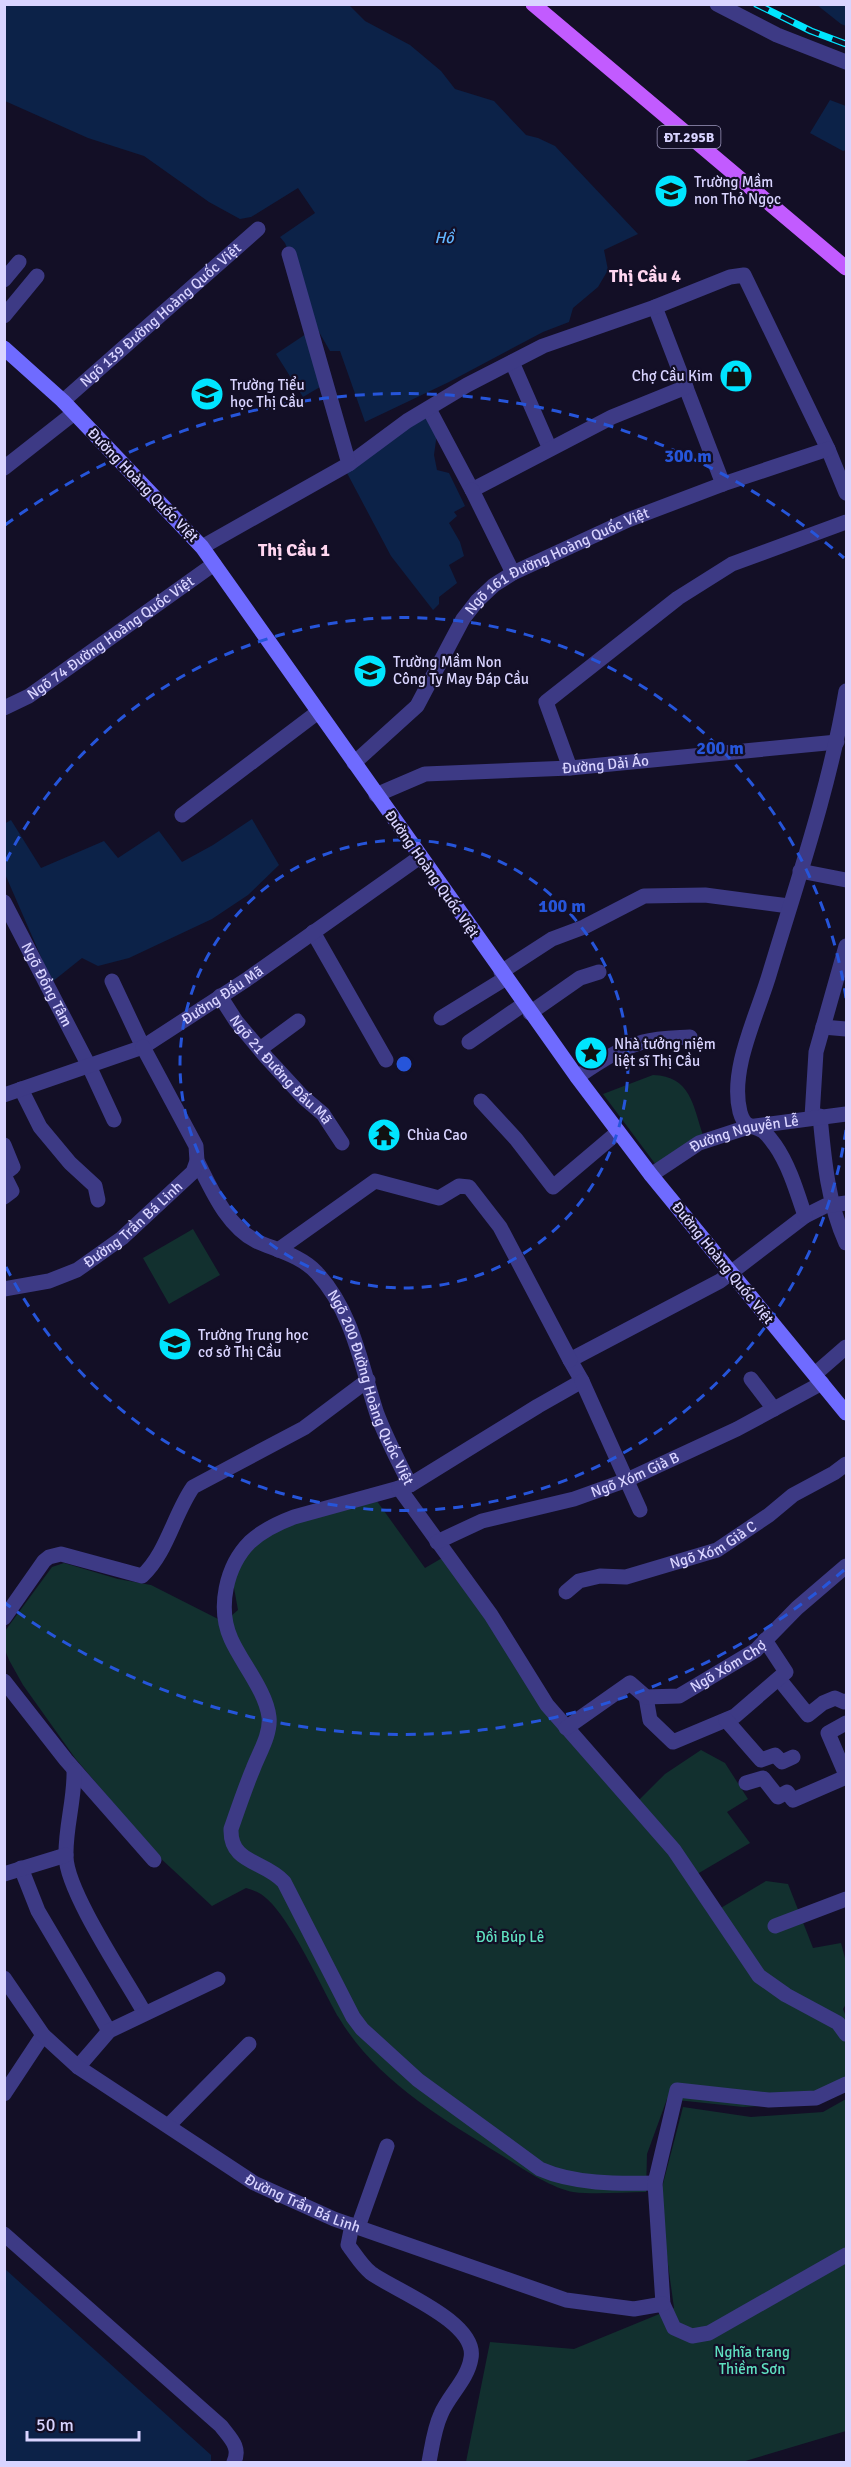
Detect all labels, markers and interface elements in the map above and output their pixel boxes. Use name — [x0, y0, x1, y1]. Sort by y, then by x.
road number: ĐT.295B — [658, 126, 720, 148]
school or university icon: Trường Mầm non Thỏ Ngọc — [653, 173, 689, 209]
place label: Trường Mầm non Thỏ Ngọc — [694, 173, 781, 208]
water label: Hồ — [434, 228, 455, 248]
street label: Ngõ 139 Đường Hoàng Quốc Việt — [76, 239, 245, 391]
district label: Thị Cầu 4 — [609, 265, 681, 287]
shop icon: Chợ Cầu Kim — [718, 358, 754, 394]
place label: Chợ Cầu Kim — [632, 367, 713, 385]
school or university icon: Trường Tiểu học Thị Cầu — [189, 376, 225, 412]
place label: Trường Tiểu học Thị Cầu — [230, 376, 305, 411]
street label: Đường Hoàng Quốc Việt — [84, 424, 202, 546]
text: 300 m — [664, 445, 712, 467]
street label: Ngõ 161 Đường Hoàng Quốc Việt — [461, 504, 652, 618]
district label: Thị Cầu 1 — [258, 539, 330, 561]
street label: Ngõ 74 Đường Hoàng Quốc Việt — [24, 572, 198, 703]
school or university icon: Trường Mầm Non Công Ty May Đáp Cầu — [352, 653, 388, 689]
place label: Trường Mầm Non Công Ty May Đáp Cầu — [393, 653, 529, 688]
text: 200 m — [696, 737, 744, 759]
street label: Đường Dải Áo — [562, 751, 650, 777]
street label: Đường Hoàng Quốc Việt — [381, 807, 483, 941]
text: 100 m — [538, 895, 586, 917]
street label: Ngõ Đồng Tâm — [17, 939, 76, 1030]
street label: Đường Đấu Mã — [178, 962, 267, 1028]
street label: Ngõ 21 Đường Đấu Mã — [226, 1012, 336, 1127]
place icon: Nhà tưởng niệm liệt sĩ Thị Cầu — [573, 1035, 609, 1071]
place label: Nhà tưởng niệm liệt sĩ Thị Cầu — [614, 1035, 716, 1070]
centre of rings — [394, 1054, 414, 1074]
street label: Đường Nguyễn Lễ — [686, 1110, 800, 1156]
temple icon: Chùa Cao — [366, 1117, 402, 1153]
place label: Chùa Cao — [407, 1126, 468, 1144]
street label: Đường Trần Bá Linh — [80, 1177, 186, 1272]
street label: Đường Hoàng Quốc Việt — [668, 1198, 778, 1328]
street label: Ngõ 200 Đường Hoàng Quốc Việt — [324, 1286, 418, 1488]
school or university icon: Trường Trung học cơ sở Thị Cầu — [157, 1326, 193, 1362]
place label: Trường Trung học cơ sở Thị Cầu — [198, 1326, 308, 1361]
street label: Ngõ Xóm Già B — [588, 1448, 682, 1501]
street label: Ngõ Xóm Già C — [668, 1517, 760, 1573]
street label: Ngõ Xóm Chợ — [687, 1636, 770, 1696]
park label: Đồi Búp Lê — [476, 1928, 544, 1946]
street label: Đường Trần Bá Linh — [241, 2170, 363, 2237]
park label: Nghĩa trang Thiềm Sơn — [714, 2343, 790, 2378]
scale bar — [27, 2404, 140, 2442]
text: 50 m — [36, 2414, 74, 2436]

